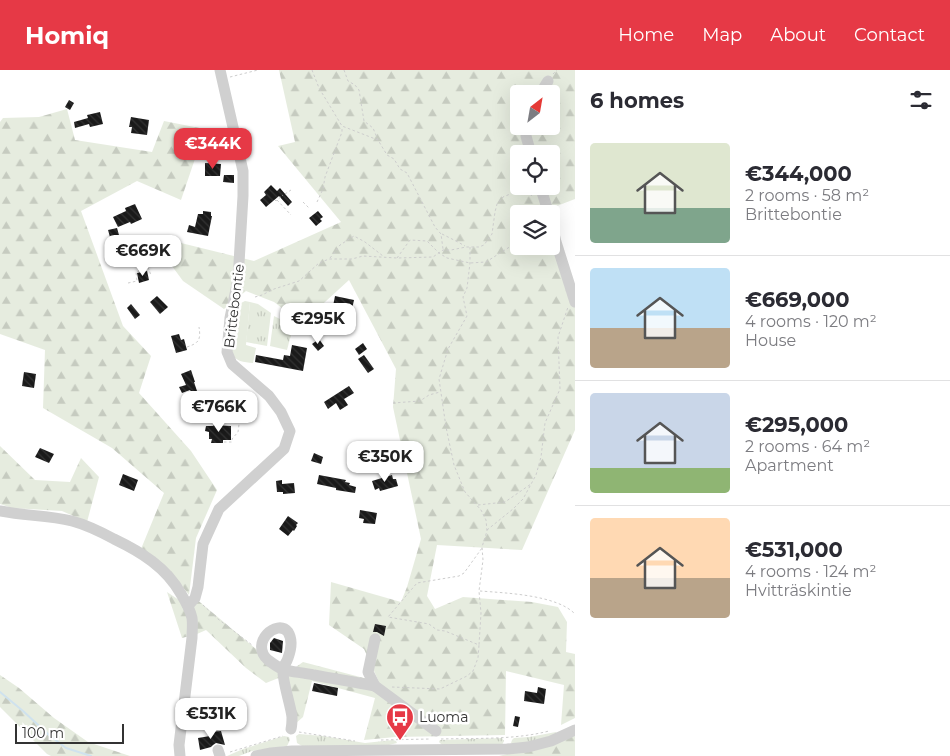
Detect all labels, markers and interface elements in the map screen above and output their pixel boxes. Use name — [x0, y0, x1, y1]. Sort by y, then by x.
text: Homiq — [25, 21, 109, 50]
text: Home — [618, 24, 674, 46]
text: Map — [702, 24, 742, 46]
text: About — [770, 24, 826, 46]
text: Contact — [854, 24, 925, 46]
north arrow — [510, 85, 560, 135]
map controls — [510, 85, 560, 255]
icon: filters — [907, 86, 935, 114]
text: 6 homes — [590, 88, 684, 113]
pin: €344K — [178, 128, 248, 170]
text: €344K — [185, 134, 241, 153]
button: locate — [510, 145, 560, 195]
text: €344,000 — [745, 161, 852, 186]
icon: home — [630, 163, 690, 223]
text: 2 rooms · 58 m² — [745, 186, 869, 205]
button: layers — [510, 205, 560, 255]
text: Brittebontie — [745, 205, 842, 224]
pin: €669K — [108, 234, 178, 277]
text: €669K — [115, 241, 171, 260]
street label: Brittebontie — [220, 263, 248, 349]
text: €669,000 — [745, 287, 850, 312]
icon: home — [630, 288, 690, 348]
pin: €295K — [283, 302, 353, 345]
text: €295K — [291, 309, 345, 328]
text: 4 rooms · 120 m² — [745, 312, 877, 331]
text: House — [745, 331, 796, 350]
pin: €766K — [184, 390, 254, 433]
text: €766K — [192, 397, 246, 416]
text: €295,000 — [745, 412, 848, 437]
icon: home — [630, 413, 690, 473]
text: 2 rooms · 64 m² — [745, 437, 870, 456]
pin: €350K — [350, 440, 420, 483]
text: €350K — [358, 447, 412, 466]
text: Apartment — [745, 456, 834, 475]
text: €531,000 — [745, 537, 843, 562]
icon: home — [630, 538, 690, 598]
text: 4 rooms · 124 m² — [745, 562, 876, 581]
text: Hvitträskintie — [745, 581, 852, 600]
pin: €531K — [176, 698, 246, 740]
bus stop icon: Luoma — [385, 702, 415, 741]
text: €531K — [186, 704, 236, 723]
place label: Luoma — [419, 708, 468, 726]
scale bar — [15, 721, 124, 744]
text: 100 m — [22, 724, 64, 742]

